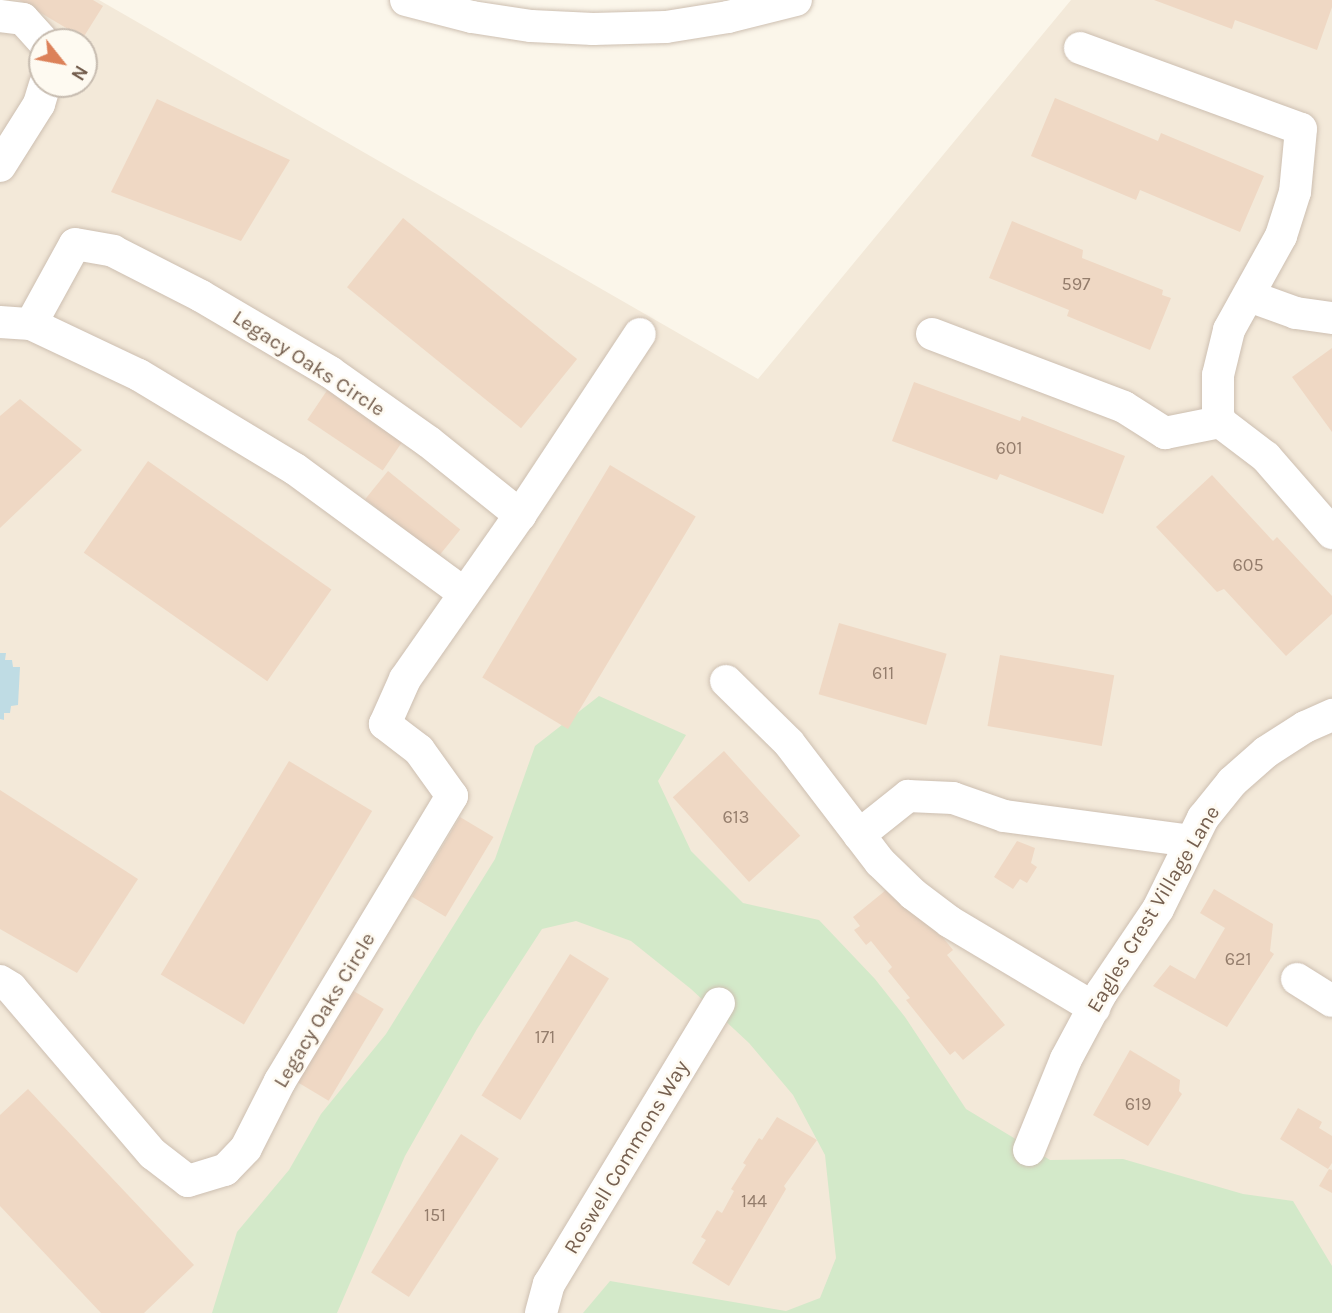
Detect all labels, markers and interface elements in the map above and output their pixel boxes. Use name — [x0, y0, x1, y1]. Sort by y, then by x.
north arrow — [28, 28, 98, 98]
text: N — [66, 61, 92, 84]
house number: 597 — [1061, 273, 1091, 295]
street label: Legacy Oaks Circle — [228, 304, 390, 422]
house number: 601 — [996, 437, 1022, 459]
house number: 605 — [1232, 554, 1264, 576]
house number: 611 — [872, 662, 894, 684]
street label: Eagles Crest Village Lane — [1081, 801, 1225, 1017]
house number: 613 — [723, 806, 749, 828]
street label: Legacy Oaks Circle — [268, 928, 380, 1092]
house number: 621 — [1225, 948, 1251, 970]
house number: 171 — [535, 1026, 555, 1048]
street label: Roswell Commons Way — [558, 1056, 694, 1258]
house number: 619 — [1125, 1093, 1151, 1115]
house number: 144 — [741, 1190, 767, 1212]
house number: 151 — [424, 1204, 446, 1226]

